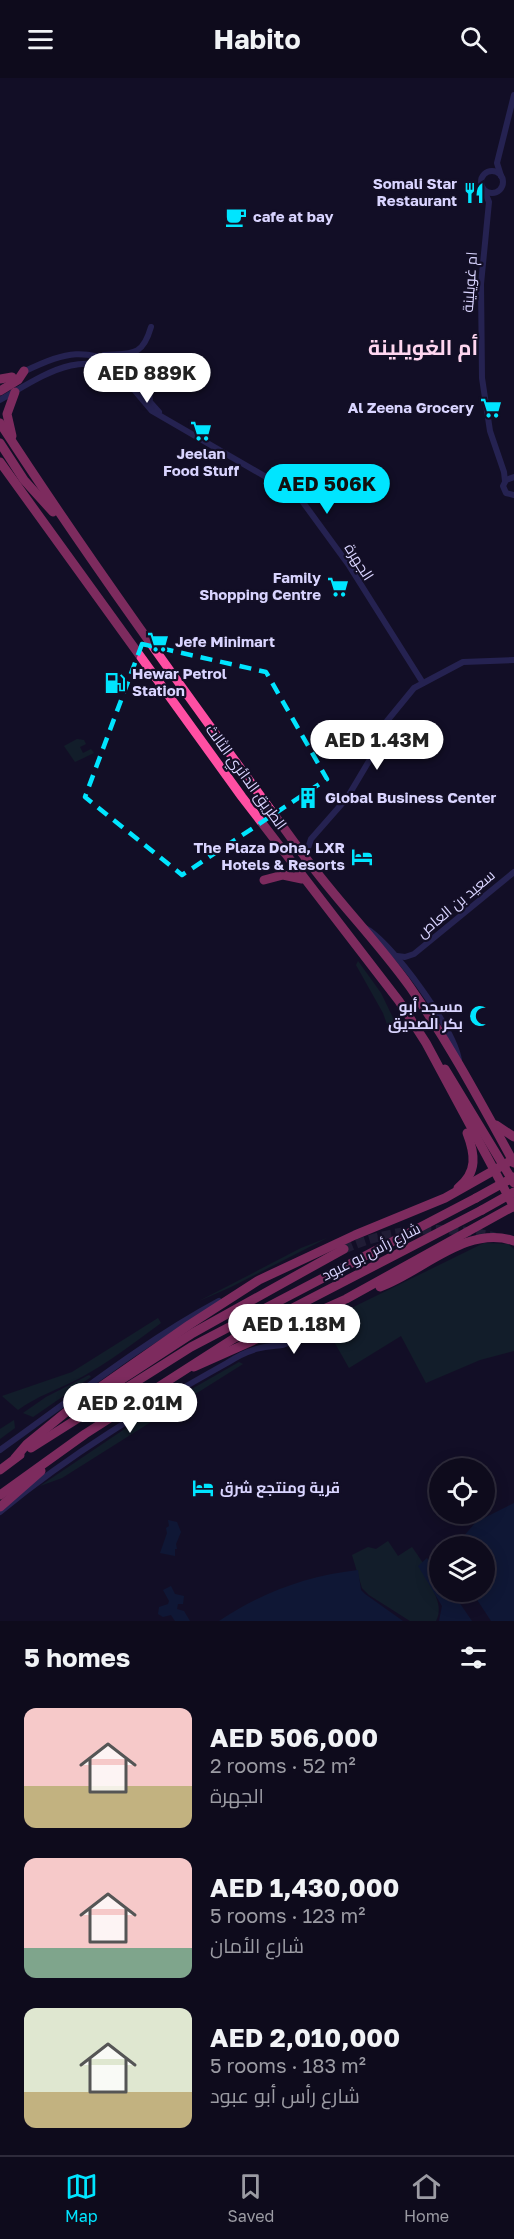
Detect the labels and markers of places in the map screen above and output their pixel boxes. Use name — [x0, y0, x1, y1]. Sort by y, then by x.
place label: Somali Star Restaurant — [373, 174, 457, 209]
restaurant icon: Somali Star Restaurant — [462, 181, 486, 205]
cafe icon: cafe at bay — [224, 205, 248, 229]
place label: cafe at bay — [253, 207, 333, 225]
pin: AED 889K — [85, 353, 209, 404]
supermarket icon: Al Zeena Grocery — [479, 396, 503, 420]
place label: Al Zeena Grocery — [348, 398, 474, 416]
supermarket icon: Jeelan Food Stuff — [189, 419, 213, 443]
place label: Jeelan Food Stuff — [163, 444, 239, 479]
pin: AED 506K — [265, 464, 389, 515]
place label: Family Shopping Centre — [199, 568, 321, 603]
supermarket icon: Family Shopping Centre — [326, 575, 350, 599]
supermarket icon: Jefe Minimart — [146, 630, 170, 654]
place label: Jefe Minimart — [175, 632, 275, 650]
place label: Hewar Petrol Station — [132, 664, 227, 699]
fuel station icon: Hewar Petrol Station — [103, 671, 127, 695]
pin: AED 1.43M — [308, 720, 446, 771]
building icon: Global Business Center — [296, 786, 320, 810]
place label: Global Business Center — [325, 788, 497, 806]
place label: The Plaza Doha, LXR Hotels & Resorts — [194, 838, 345, 873]
hotel icon: The Plaza Doha, LXR Hotels & Resorts — [350, 845, 374, 869]
place label: مسجد أبو بكر الصديق — [388, 997, 463, 1033]
mosque icon: مسجد أبو بكر الصديق — [468, 1004, 492, 1028]
pin: AED 1.18M — [225, 1304, 363, 1355]
pin: AED 2.01M — [61, 1383, 199, 1434]
hotel icon: قرية ومنتجع شرق — [191, 1476, 215, 1500]
place label: قرية ومنتجع شرق — [220, 1478, 340, 1498]

